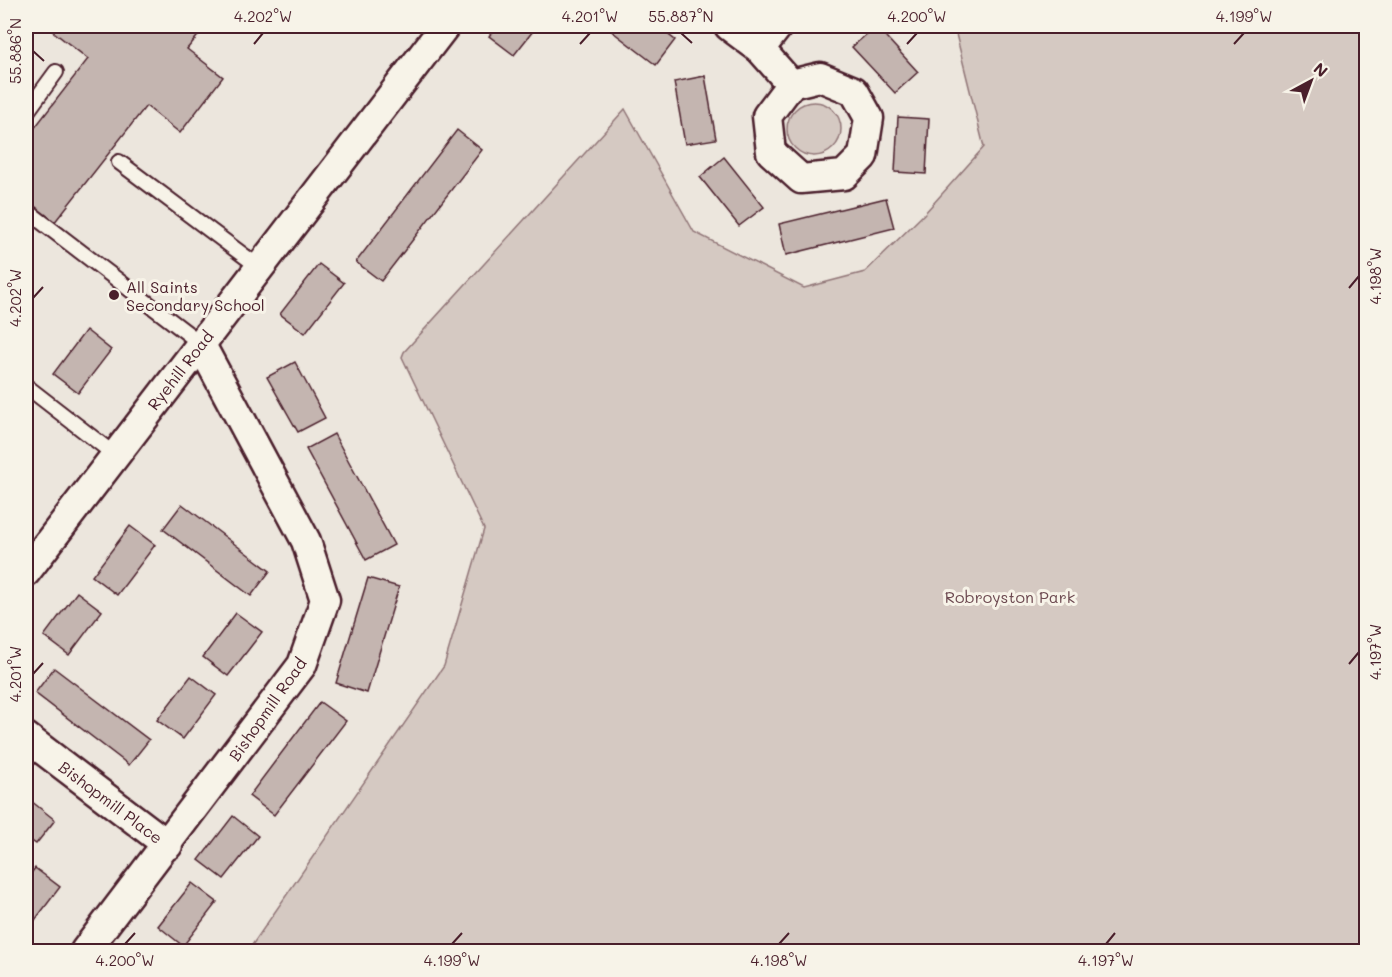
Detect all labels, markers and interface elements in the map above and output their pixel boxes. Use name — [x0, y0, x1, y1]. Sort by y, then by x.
text: 4.202°W — [234, 6, 292, 26]
text: 4.201°W — [562, 6, 618, 26]
text: 55.887°N — [648, 6, 714, 26]
text: 4.200°W — [887, 6, 947, 26]
text: 4.199°W — [1216, 6, 1272, 26]
text: 55.886°N — [5, 18, 25, 84]
north arrow — [1281, 51, 1341, 111]
text: N — [1310, 57, 1333, 81]
text: 4.198°W — [1365, 248, 1385, 304]
text: 4.202°W — [5, 269, 25, 327]
place label: All Saints Secondary School — [126, 276, 265, 315]
marker: All Saints Secondary School — [107, 288, 121, 302]
street label: Ryehill Road — [142, 326, 218, 414]
park label: Robroyston Park — [945, 586, 1075, 607]
text: 4.197°W — [1365, 624, 1385, 680]
text: 4.201°W — [5, 646, 25, 702]
street label: Bishopmill Road — [224, 653, 310, 765]
street label: Bishopmill Place — [55, 756, 167, 848]
text: 4.200°W — [95, 950, 155, 970]
text: 4.199°W — [424, 950, 480, 970]
text: 4.198°W — [751, 950, 807, 970]
text: 4.197°W — [1078, 950, 1134, 970]

